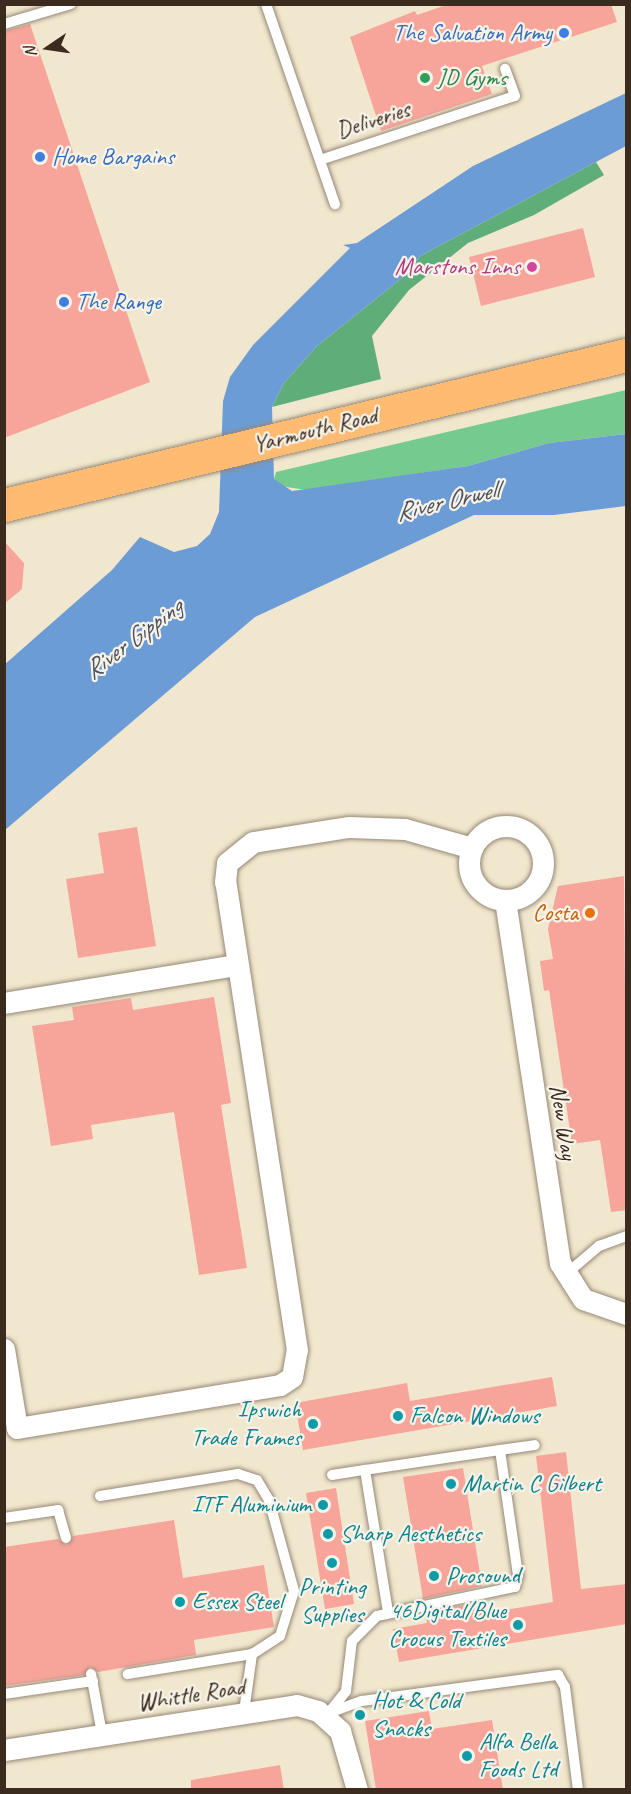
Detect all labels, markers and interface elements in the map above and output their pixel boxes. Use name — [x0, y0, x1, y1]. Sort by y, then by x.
north arrow — [18, 18, 78, 78]
place label: The Salvation Army — [391, 19, 552, 47]
marker: The Salvation Army — [557, 26, 571, 40]
text: N — [20, 45, 41, 59]
place label: JD Gyms — [437, 64, 507, 92]
marker: JD Gyms — [418, 71, 432, 85]
street label: Deliveries — [333, 95, 413, 145]
place label: Home Bargains — [52, 143, 174, 171]
marker: Home Bargains — [33, 150, 47, 164]
place label: Marstons Inns — [395, 253, 520, 281]
marker: Marstons Inns — [525, 260, 539, 274]
place label: The Range — [76, 288, 162, 316]
marker: The Range — [57, 295, 71, 309]
street label: Yarmouth Road — [250, 401, 380, 459]
water label: River Orwell — [392, 474, 502, 528]
water label: River Gipping — [78, 592, 188, 686]
place label: Costa — [532, 899, 578, 927]
marker: Costa — [583, 906, 597, 920]
street label: New Way — [543, 1082, 583, 1162]
place label: Ipswich Trade Frames — [190, 1396, 301, 1452]
place label: Falcon Windows — [410, 1402, 540, 1430]
marker: Falcon Windows — [391, 1409, 405, 1423]
marker: Ipswich Trade Frames — [306, 1417, 320, 1431]
place label: Martin C Gilbert — [463, 1470, 601, 1498]
marker: Martin C Gilbert — [444, 1477, 458, 1491]
place label: ITF Aluminium — [192, 1491, 311, 1519]
marker: ITF Aluminium — [316, 1498, 330, 1512]
place label: Sharp Aesthetics — [340, 1520, 481, 1548]
marker: Sharp Aesthetics — [321, 1527, 335, 1541]
marker: Printing Supplies — [325, 1556, 339, 1570]
place label: Prosound — [446, 1562, 520, 1590]
marker: Prosound — [427, 1569, 441, 1583]
place label: Printing Supplies — [299, 1573, 365, 1629]
place label: Essex Steel — [192, 1588, 283, 1616]
marker: Essex Steel — [173, 1595, 187, 1609]
place label: 46Digital/Blue Crocus Textiles — [389, 1597, 506, 1653]
marker: 46Digital/Blue Crocus Textiles — [511, 1618, 525, 1632]
street label: Whittle Road — [136, 1672, 246, 1718]
place label: Hot & Cold Snacks — [372, 1687, 460, 1743]
marker: Hot & Cold Snacks — [353, 1708, 367, 1722]
place label: Alfa Bella Foods Ltd — [479, 1728, 557, 1784]
marker: Alfa Bella Foods Ltd — [460, 1749, 474, 1763]

